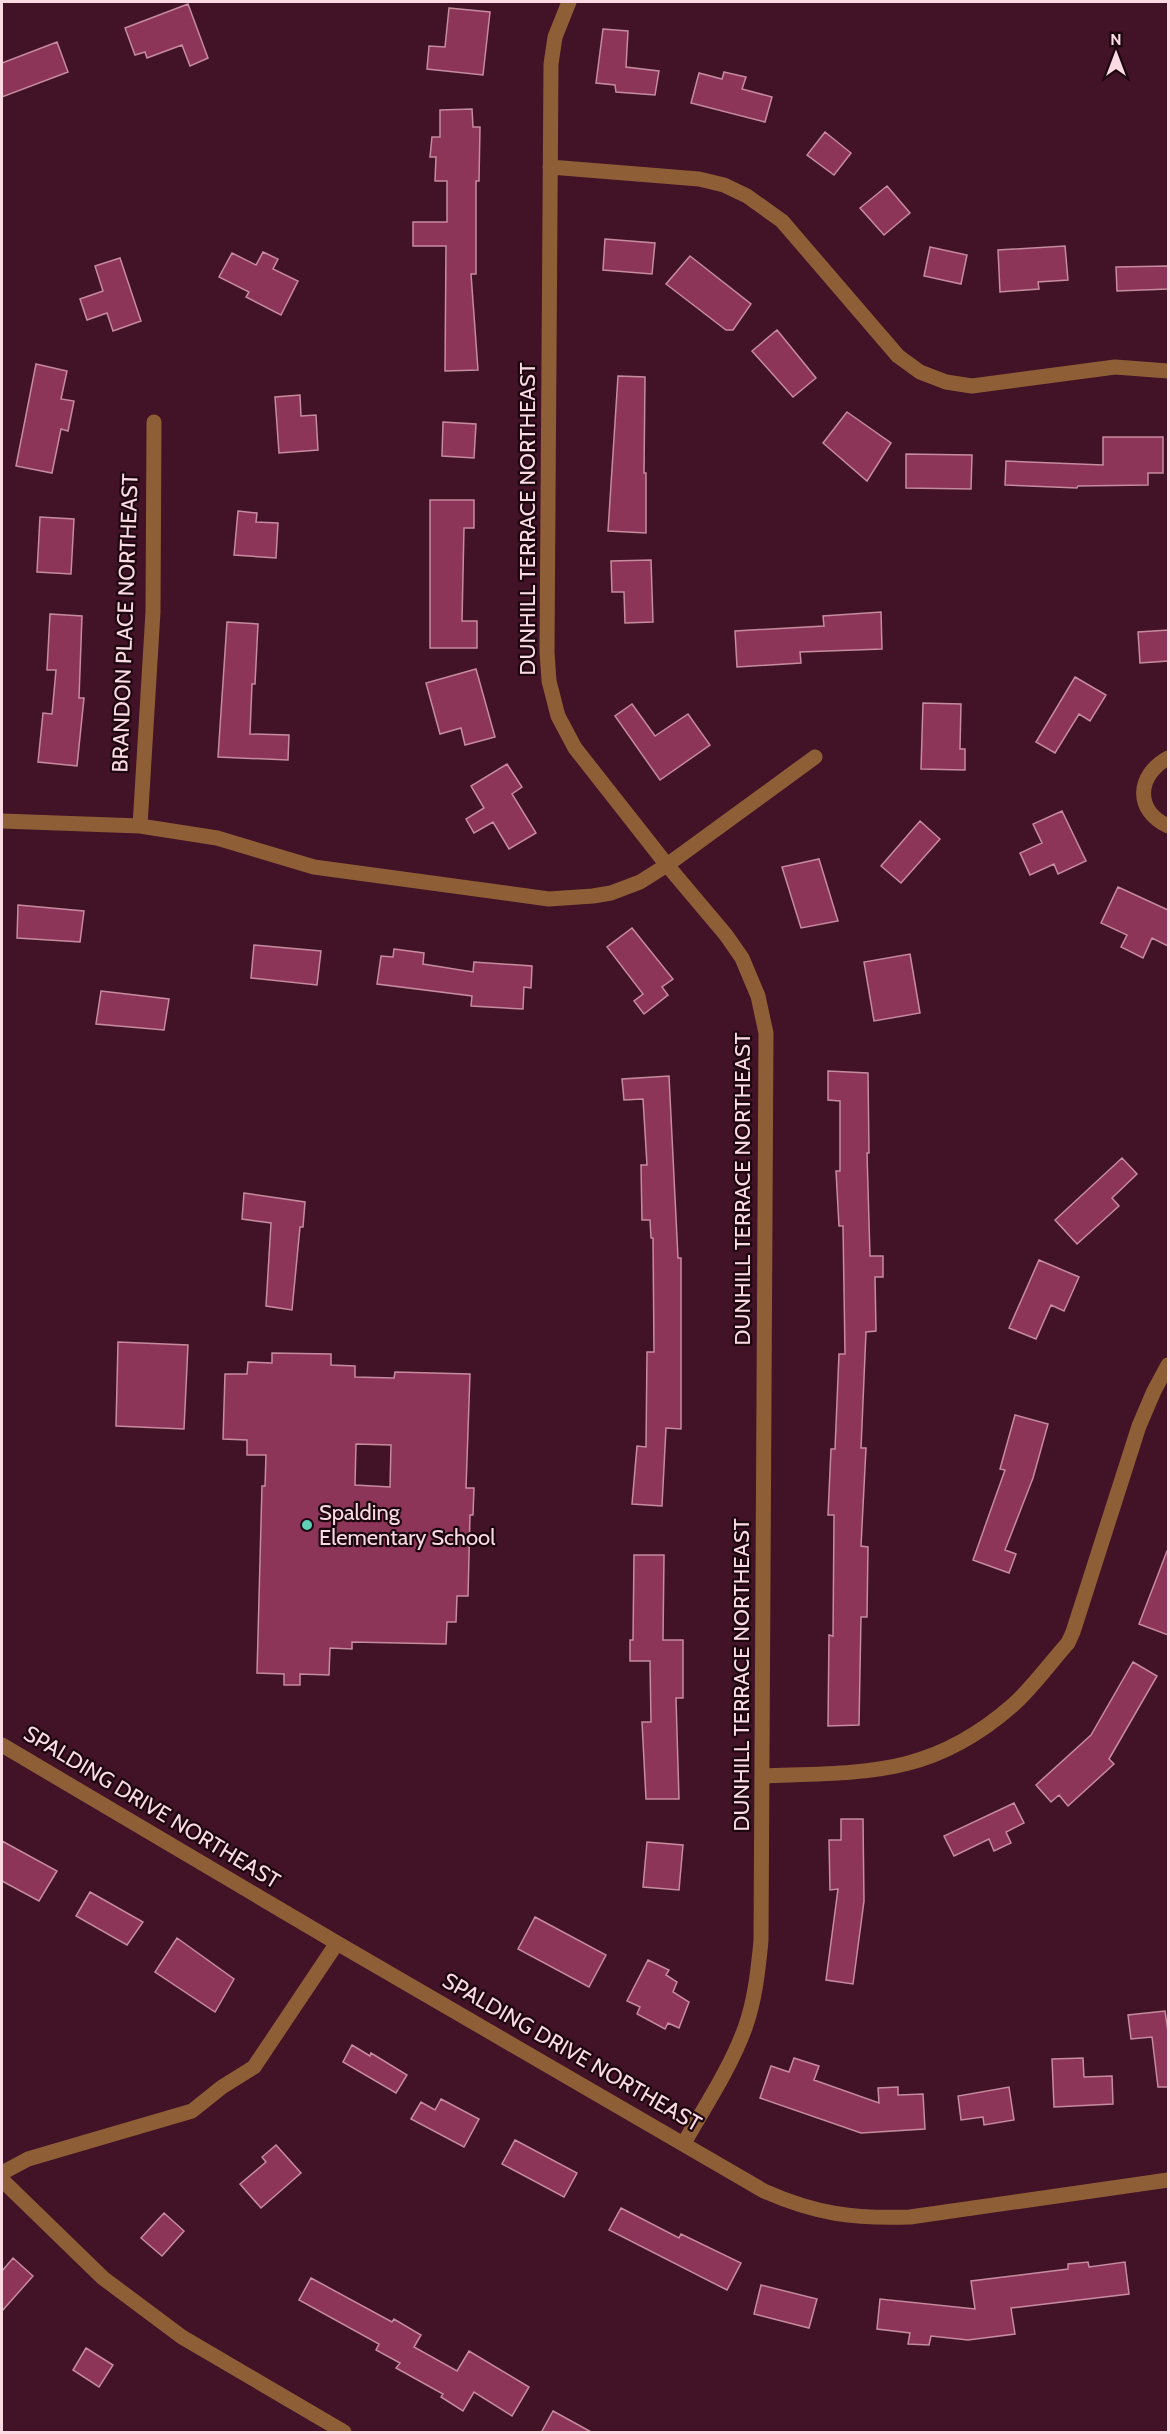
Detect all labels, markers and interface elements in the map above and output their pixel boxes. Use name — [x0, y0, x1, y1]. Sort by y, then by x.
north arrow — [1086, 24, 1146, 84]
text: N — [1110, 30, 1122, 49]
street label: DUNHILL TERRACE NORTHEAST — [514, 362, 541, 675]
street label: BRANDON PLACE NORTHEAST — [106, 473, 144, 773]
street label: DUNHILL TERRACE NORTHEAST — [729, 1032, 756, 1345]
place label: Spalding Elementary School — [319, 1499, 496, 1551]
marker: Spalding Elementary School — [300, 1518, 314, 1532]
street label: DUNHILL TERRACE NORTHEAST — [728, 1518, 755, 1831]
street label: SPALDING DRIVE NORTHEAST — [19, 1720, 285, 1895]
street label: SPALDING DRIVE NORTHEAST — [438, 1967, 706, 2137]

